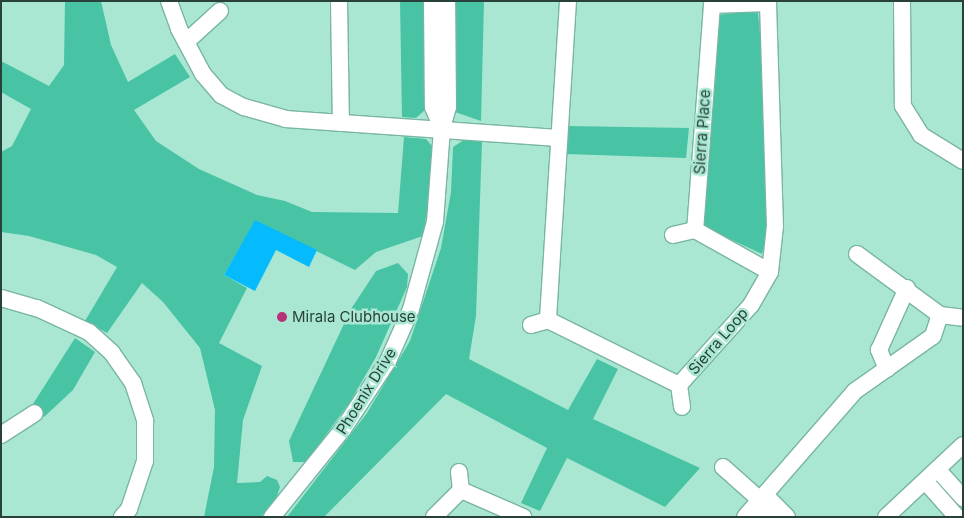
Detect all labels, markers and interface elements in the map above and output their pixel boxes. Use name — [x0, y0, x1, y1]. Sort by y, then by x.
street label: Sierra Place — [690, 89, 714, 175]
street label: Sierra Loop — [684, 304, 752, 378]
place label: Mirala Clubhouse — [292, 308, 416, 326]
marker: Mirala Clubhouse — [276, 311, 288, 323]
street label: Phoenix Drive — [332, 345, 400, 437]

